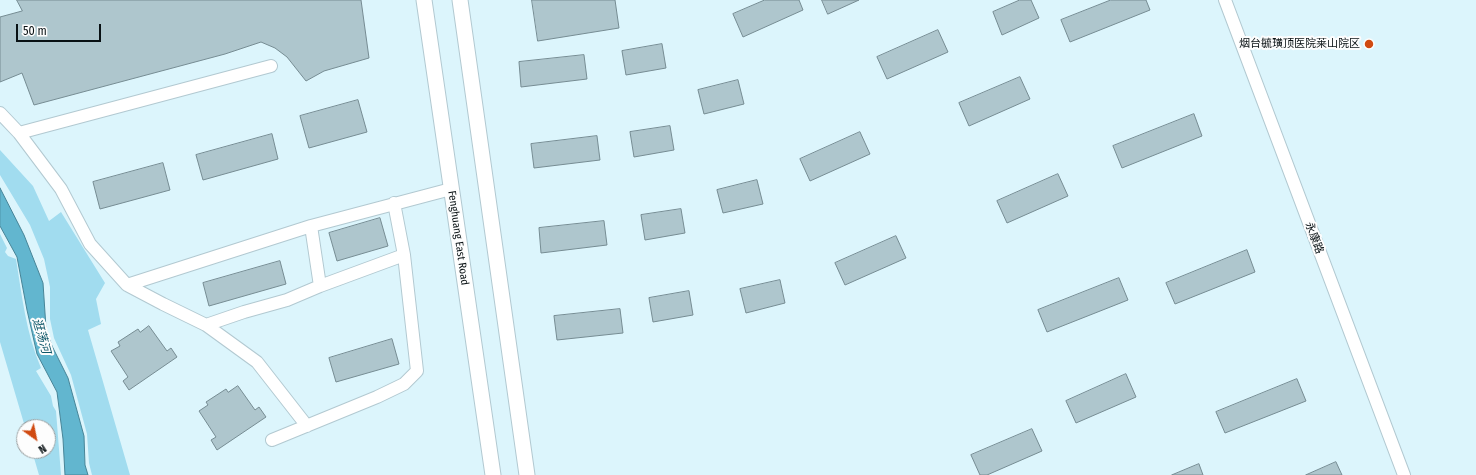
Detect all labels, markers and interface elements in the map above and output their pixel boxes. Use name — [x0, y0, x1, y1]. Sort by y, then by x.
scale bar — [18, 16, 103, 42]
text: 50 m — [23, 24, 47, 38]
place label: 烟台毓璜顶医院莱山院区 — [1239, 37, 1360, 51]
marker: 烟台毓璜顶医院莱山院区 — [1363, 38, 1375, 50]
street label: Fenghuang East Road — [445, 190, 471, 286]
street label: 永康路 — [1302, 220, 1326, 256]
water label: 逛荡河 — [29, 317, 53, 355]
north arrow — [16, 419, 56, 459]
text: N — [36, 441, 49, 456]

